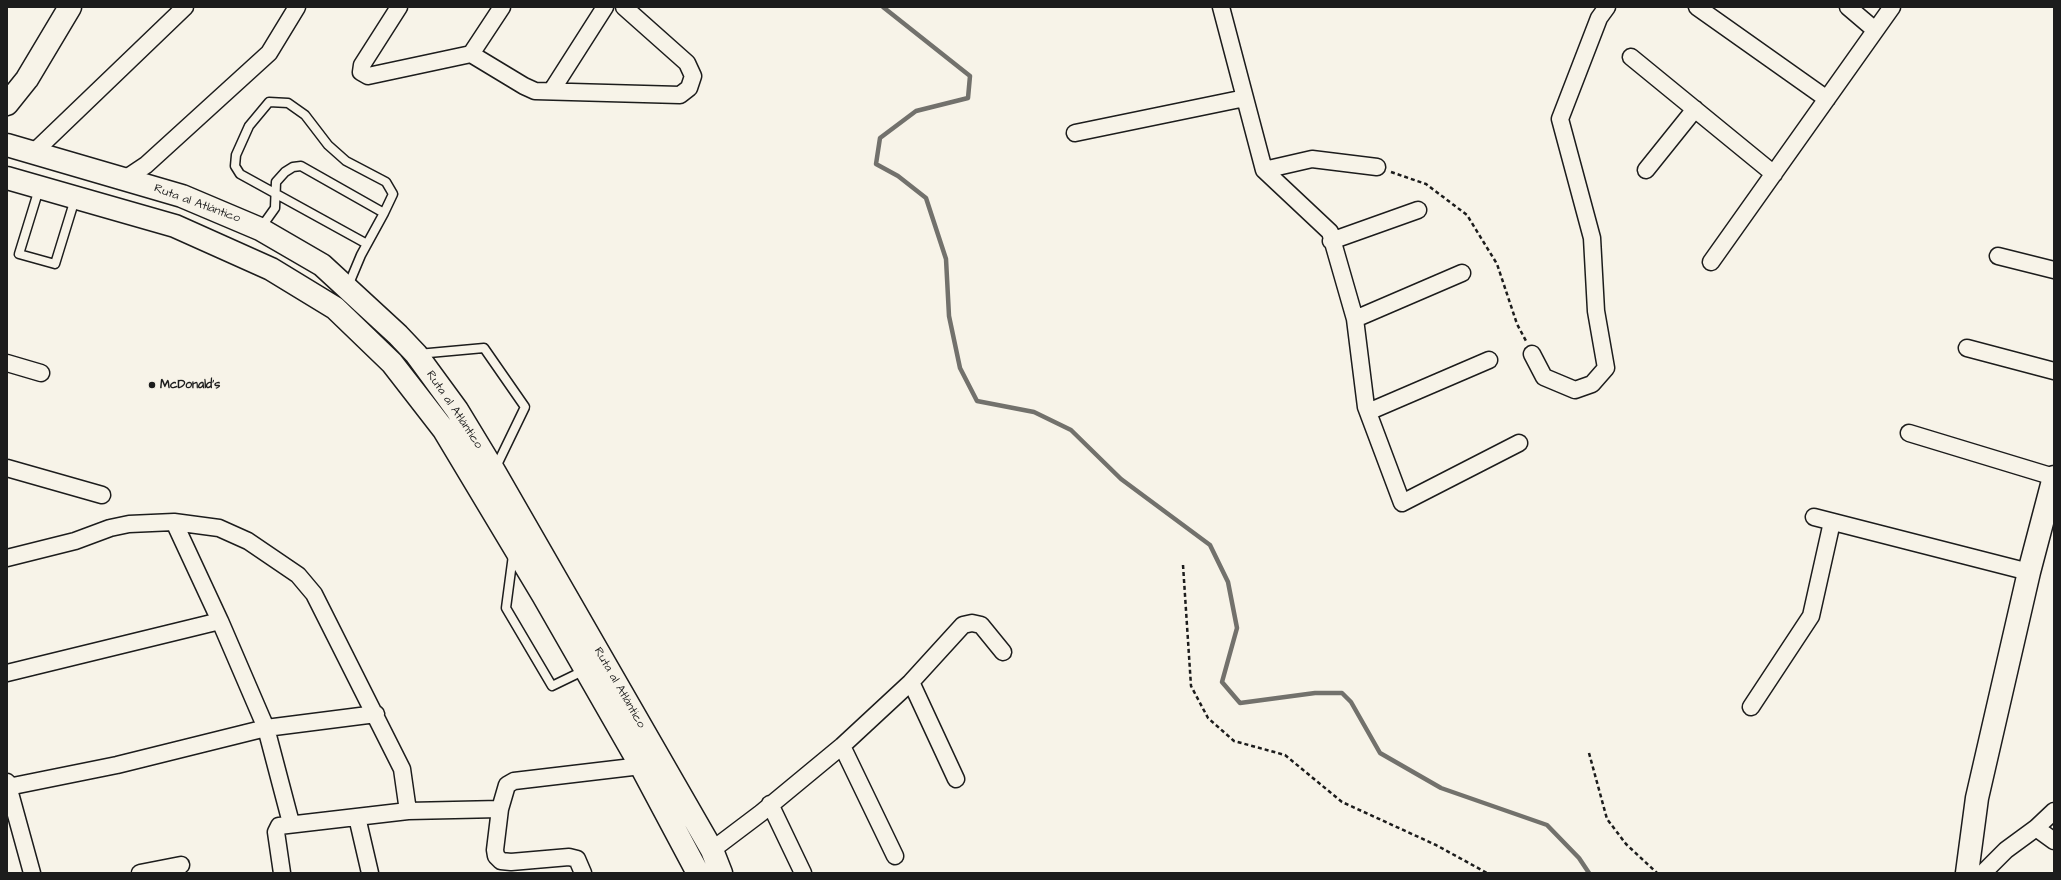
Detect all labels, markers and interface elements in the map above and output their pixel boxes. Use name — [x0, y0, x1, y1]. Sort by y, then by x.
street label: Ruta al Atlántico — [152, 182, 242, 226]
street label: Ruta al Atlántico — [423, 368, 485, 452]
place label: McDonald's — [160, 378, 220, 392]
marker: McDonald's — [147, 380, 157, 390]
street label: Ruta al Atlántico — [590, 645, 648, 731]

